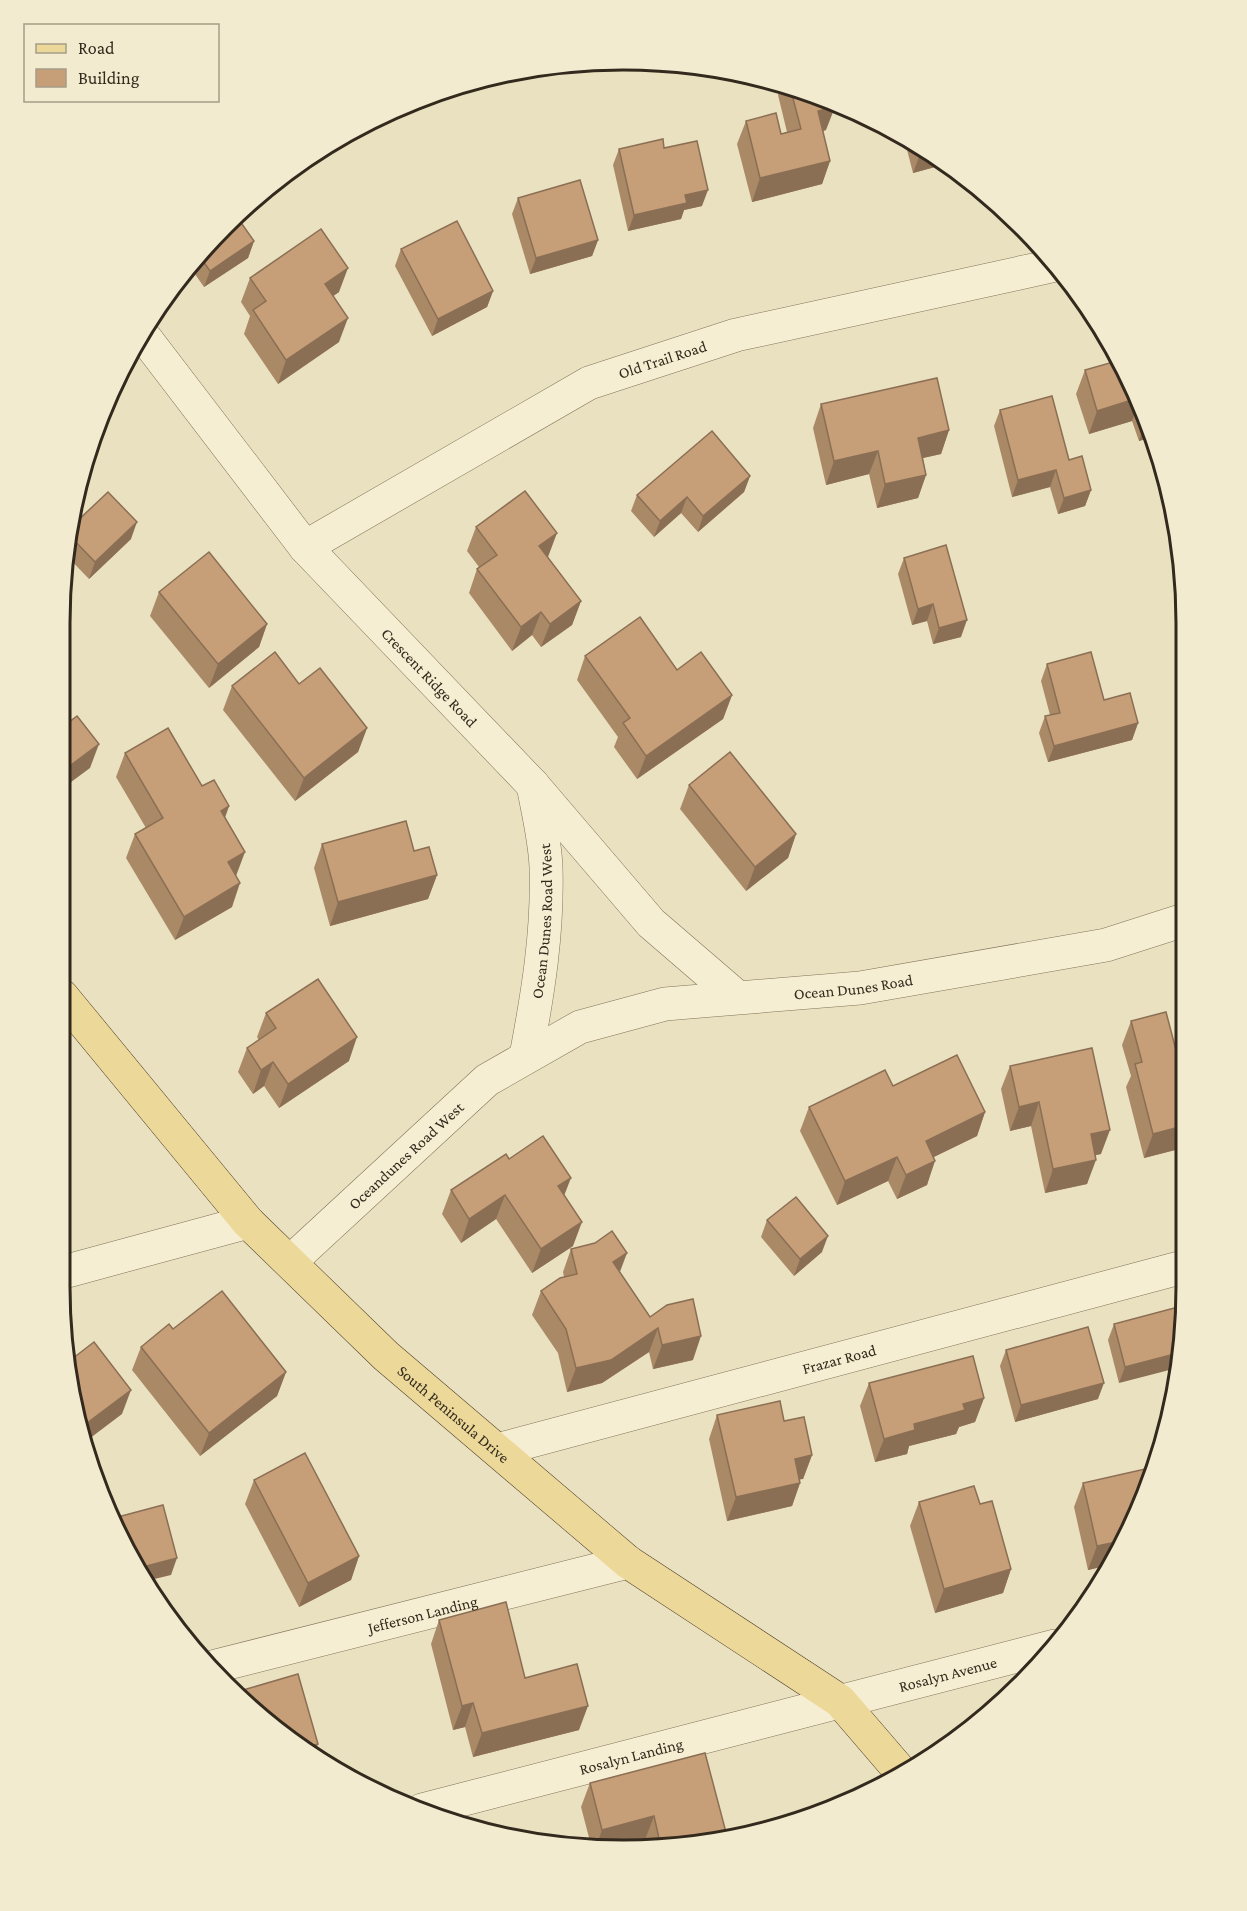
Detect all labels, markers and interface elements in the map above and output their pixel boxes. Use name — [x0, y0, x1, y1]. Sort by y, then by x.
legend — [24, 24, 219, 102]
text: Road — [78, 38, 115, 58]
text: Building — [78, 68, 140, 88]
street label: Old Trail Road — [616, 337, 709, 382]
street label: Crescent Ridge Road — [378, 625, 481, 731]
street label: Ocean Dunes Road West — [528, 842, 555, 1000]
street label: Ocean Dunes Road — [793, 971, 915, 1002]
street label: Oceandunes Road West — [345, 1098, 467, 1213]
street label: Frazar Road — [800, 1341, 879, 1377]
street label: South Peninsula Drive — [394, 1362, 513, 1466]
street label: Jefferson Landing — [364, 1592, 480, 1638]
street label: Rosalyn Avenue — [897, 1653, 999, 1695]
street label: Rosalyn Landing — [578, 1735, 685, 1778]

